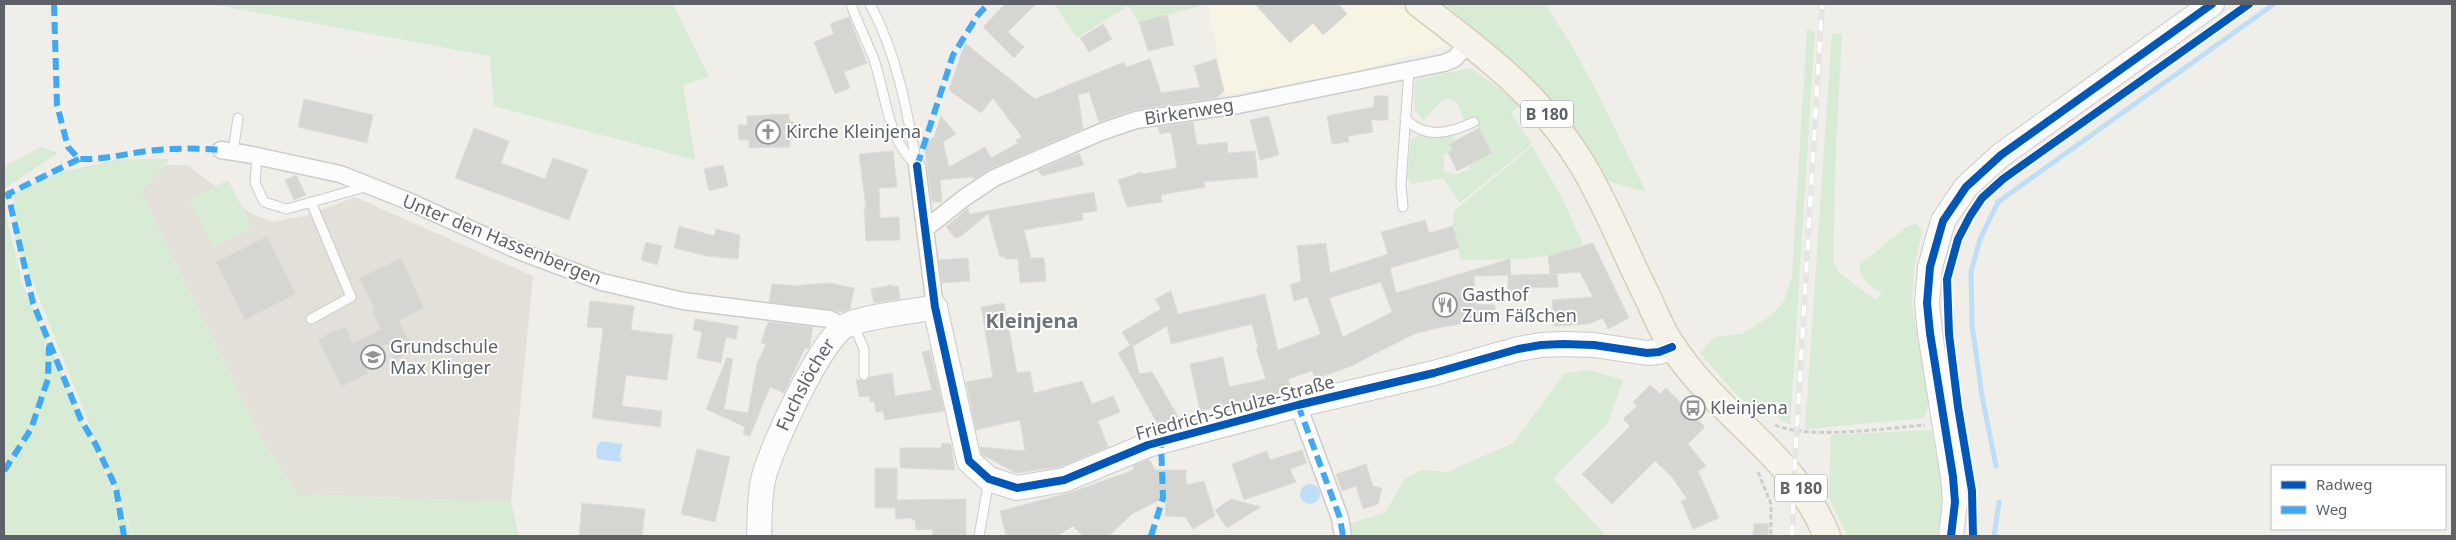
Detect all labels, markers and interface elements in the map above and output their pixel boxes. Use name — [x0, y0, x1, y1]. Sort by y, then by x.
street label: Birkenweg — [1142, 92, 1235, 130]
road number: B 180 — [1521, 100, 1573, 128]
church icon: Kirche Kleinjena — [755, 119, 781, 145]
place label: Kirche Kleinjena — [786, 119, 921, 143]
street label: Unter den Hassenbergen — [399, 188, 606, 290]
place label: Gasthof Zum Fäßchen — [1462, 282, 1577, 327]
restaurant icon: Gasthof Zum Fäßchen — [1432, 292, 1458, 318]
district label: Kleinjena — [985, 307, 1079, 334]
street label: Fuchslöcher — [770, 332, 840, 434]
place label: Grundschule Max Klinger — [390, 334, 498, 379]
school or university icon: Grundschule Max Klinger — [360, 344, 386, 370]
street label: Friedrich-Schulze-Straße — [1133, 369, 1337, 445]
bus stop icon: Kleinjena — [1680, 395, 1706, 421]
place label: Kleinjena — [1710, 395, 1788, 419]
legend — [2271, 465, 2446, 530]
road number: B 180 — [1775, 474, 1827, 502]
text: Radweg — [2316, 474, 2372, 494]
text: Weg — [2316, 499, 2347, 519]

